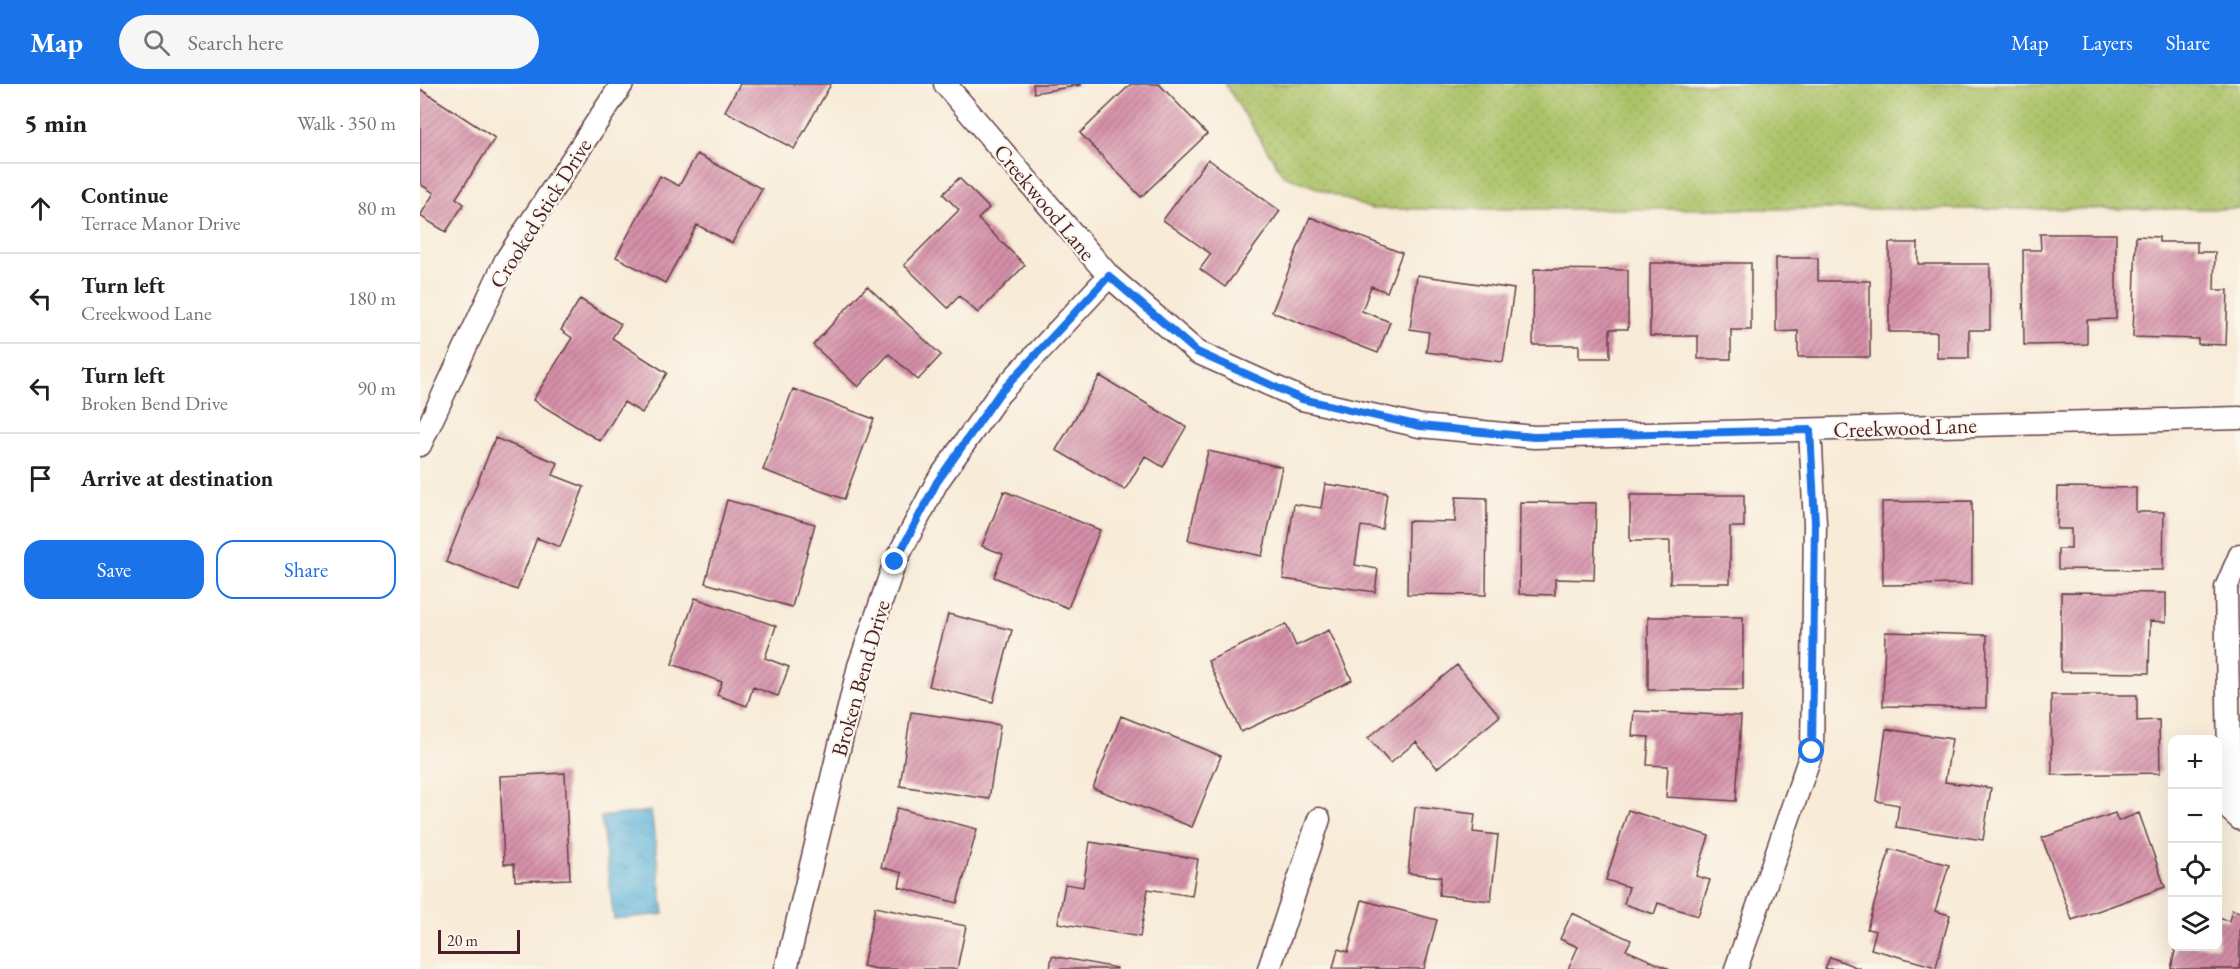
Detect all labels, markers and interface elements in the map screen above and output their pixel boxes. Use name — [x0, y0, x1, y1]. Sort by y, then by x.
search box — [119, 15, 539, 69]
text: Map — [30, 24, 83, 60]
icon: search — [140, 26, 173, 59]
text: Search here — [188, 28, 283, 57]
text: Map — [2011, 29, 2049, 56]
text: Layers — [2082, 29, 2133, 56]
text: Share — [2166, 29, 2210, 56]
text: 5 min — [24, 106, 87, 140]
text: Walk · 350 m — [297, 110, 396, 136]
street label: Crooked Stick Drive — [483, 132, 598, 294]
street label: Creekwood Lane — [987, 138, 1102, 267]
text: Continue — [81, 181, 168, 210]
icon: ahead — [24, 192, 57, 225]
text: 80 m — [357, 195, 396, 221]
text: Terrace Manor Drive — [81, 210, 240, 236]
text: Turn left — [81, 271, 165, 300]
icon: left — [24, 282, 57, 315]
text: 180 m — [348, 285, 396, 311]
text: Creekwood Lane — [81, 300, 212, 326]
text: Turn left — [81, 361, 165, 390]
icon: left — [24, 372, 57, 405]
text: 90 m — [357, 375, 396, 401]
text: Broken Bend Drive — [81, 390, 228, 416]
street label: Creekwood Lane — [1833, 410, 1978, 445]
icon: arrive — [24, 462, 57, 495]
text: Arrive at destination — [81, 464, 273, 493]
button: Save — [24, 540, 204, 599]
button: Share — [216, 540, 396, 599]
route end — [881, 548, 907, 574]
street label: Broken Bend Drive — [824, 596, 897, 760]
map controls — [2168, 735, 2222, 951]
button: + — [2168, 735, 2222, 789]
route start — [1798, 737, 1824, 763]
button: − — [2168, 789, 2222, 843]
button: locate — [2168, 843, 2222, 897]
button: layers — [2168, 897, 2222, 951]
scale bar — [438, 927, 520, 954]
text: 20 m — [447, 930, 478, 951]

